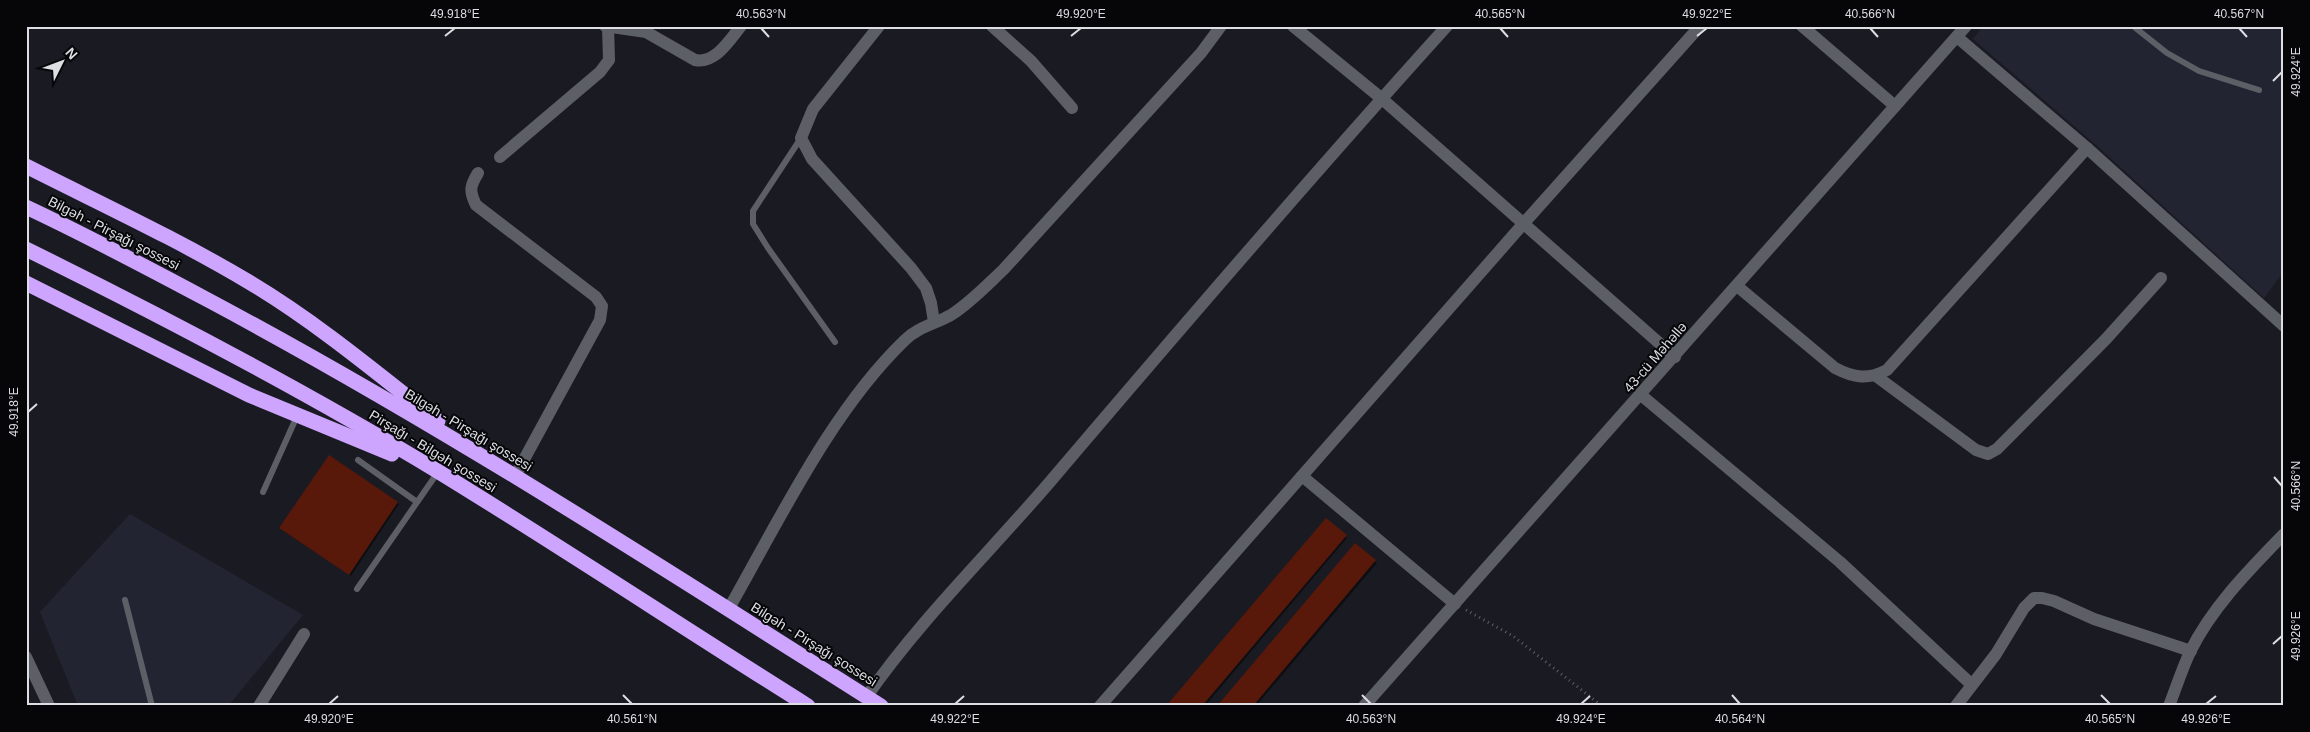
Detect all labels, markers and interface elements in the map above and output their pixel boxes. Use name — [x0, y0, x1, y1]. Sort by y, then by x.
text: 49.918°E — [430, 7, 480, 21]
text: 40.563°N — [736, 7, 786, 21]
text: 49.920°E — [1056, 7, 1106, 21]
text: 40.565°N — [1475, 7, 1525, 21]
text: 49.922°E — [1682, 7, 1732, 21]
text: 40.566°N — [1845, 7, 1895, 21]
text: 40.567°N — [2214, 7, 2264, 21]
north arrow — [38, 38, 88, 88]
text: N — [62, 44, 81, 62]
text: 49.924°E — [2289, 47, 2303, 97]
street label: Bilgəh - Pirşağı şossesi — [46, 193, 182, 273]
street label: 43-cü Məhəllə — [1620, 318, 1690, 395]
street label: Bilgəh - Pirşağı şossesi — [403, 386, 535, 474]
text: 49.918°E — [7, 387, 21, 437]
street label: Pirşağı - Bilgəh şossesi — [367, 407, 499, 495]
text: 40.566°N — [2289, 461, 2303, 511]
street label: Bilgəh - Pirşağı şossesi — [748, 599, 880, 689]
text: 49.926°E — [2289, 611, 2303, 661]
text: 49.920°E — [304, 712, 354, 726]
text: 40.561°N — [607, 712, 657, 726]
text: 49.922°E — [930, 712, 980, 726]
text: 40.563°N — [1346, 712, 1396, 726]
text: 49.924°E — [1556, 712, 1606, 726]
text: 40.564°N — [1715, 712, 1765, 726]
text: 40.565°N — [2085, 712, 2135, 726]
text: 49.926°E — [2181, 712, 2231, 726]

